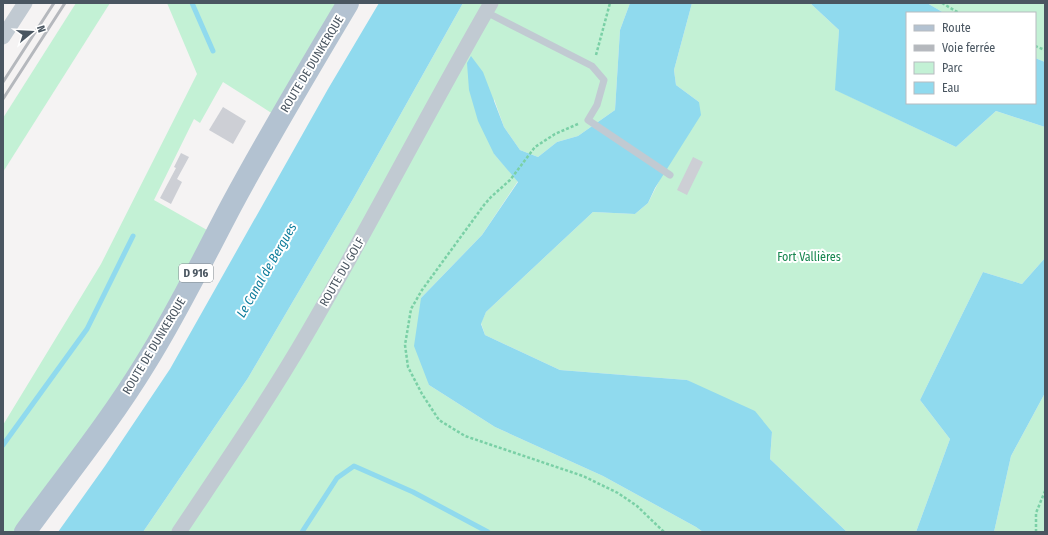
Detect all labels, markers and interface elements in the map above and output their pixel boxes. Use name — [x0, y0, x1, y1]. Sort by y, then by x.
north arrow — [12, 12, 52, 52]
legend — [906, 12, 1036, 104]
street label: ROUTE DE DUNKERQUE — [278, 13, 347, 115]
text: Route — [942, 21, 971, 35]
text: N — [34, 24, 48, 34]
text: Voie ferrée — [942, 41, 995, 55]
text: Parc — [942, 61, 963, 75]
text: Eau — [942, 81, 960, 95]
water label: Le Canal de Bergues — [233, 220, 300, 320]
street label: ROUTE DU GOLF — [317, 235, 368, 309]
park label: Fort Vallières — [777, 250, 841, 264]
road number: D 916 — [179, 264, 213, 282]
street label: ROUTE DE DUNKERQUE — [120, 295, 189, 397]

